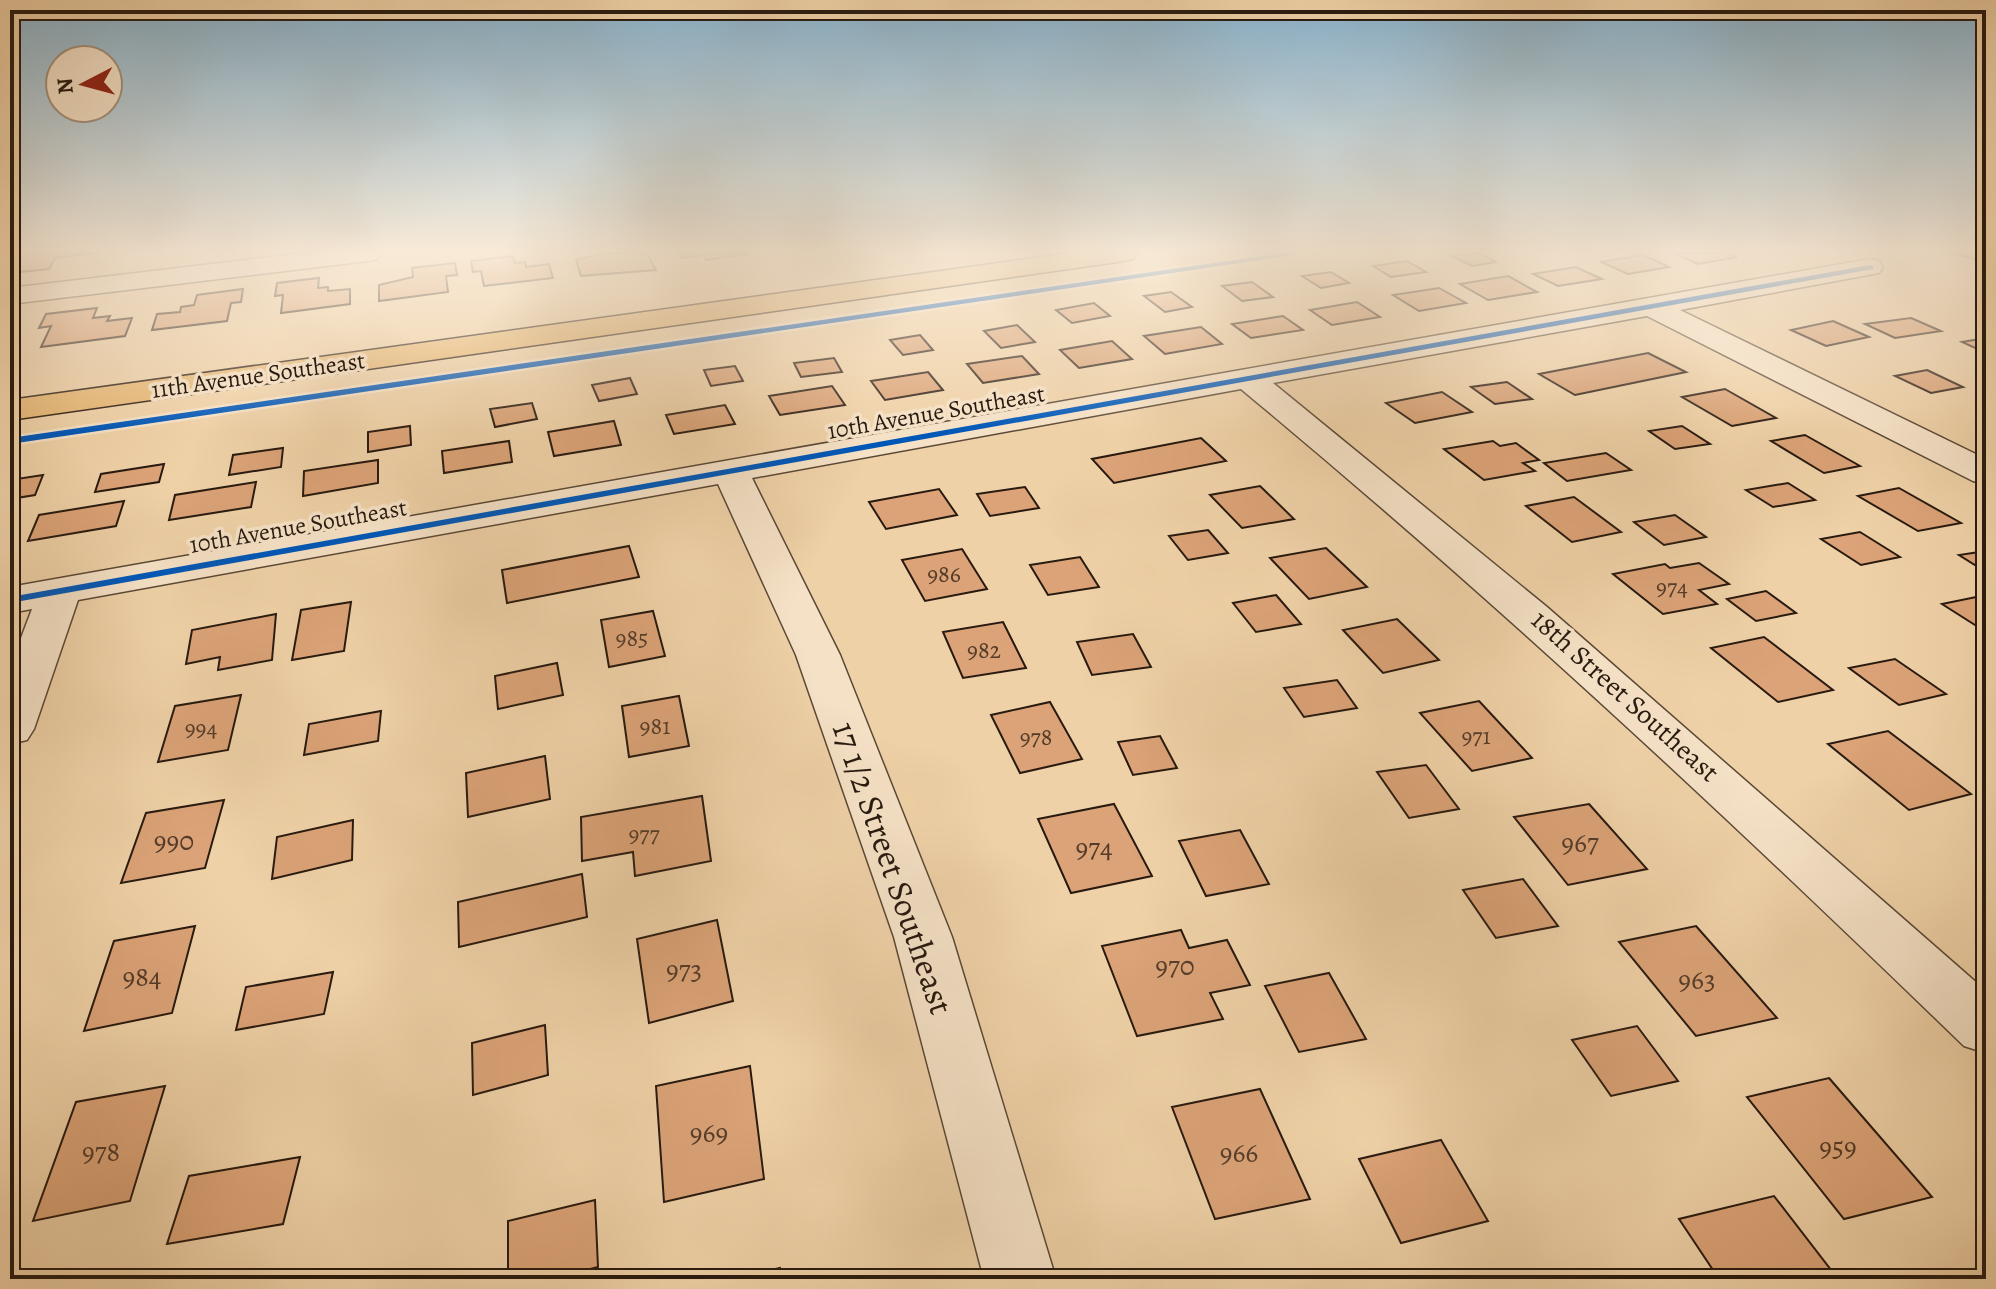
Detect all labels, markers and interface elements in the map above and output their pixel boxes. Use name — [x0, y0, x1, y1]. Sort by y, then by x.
north arrow — [44, 44, 124, 124]
text: N — [49, 76, 81, 96]
street label: 11th Avenue Southeast — [149, 344, 367, 406]
street label: 10th Avenue Southeast — [825, 377, 1047, 447]
street label: 10th Avenue Southeast — [187, 491, 409, 561]
house number: 986 — [927, 558, 961, 590]
house number: 974 — [1656, 571, 1688, 603]
street label: 18th Street Southeast — [1523, 601, 1727, 791]
house number: 985 — [616, 622, 648, 654]
house number: 982 — [967, 634, 1001, 666]
house number: 981 — [640, 710, 670, 742]
house number: 994 — [185, 712, 217, 744]
street label: 17 1/2 Street Southeast — [821, 715, 965, 1021]
house number: 971 — [1461, 720, 1491, 752]
house number: 978 — [1020, 721, 1052, 753]
house number: 977 — [628, 818, 660, 850]
house number: 990 — [154, 822, 194, 860]
house number: 967 — [1561, 824, 1599, 862]
house number: 974 — [1075, 829, 1113, 867]
house number: 970 — [1155, 947, 1195, 985]
house number: 973 — [666, 951, 702, 989]
house number: 984 — [122, 958, 162, 996]
house number: 963 — [1678, 961, 1716, 999]
house number: 969 — [690, 1114, 728, 1152]
house number: 959 — [1819, 1128, 1857, 1166]
house number: 978 — [82, 1133, 120, 1171]
house number: 966 — [1220, 1134, 1258, 1172]

